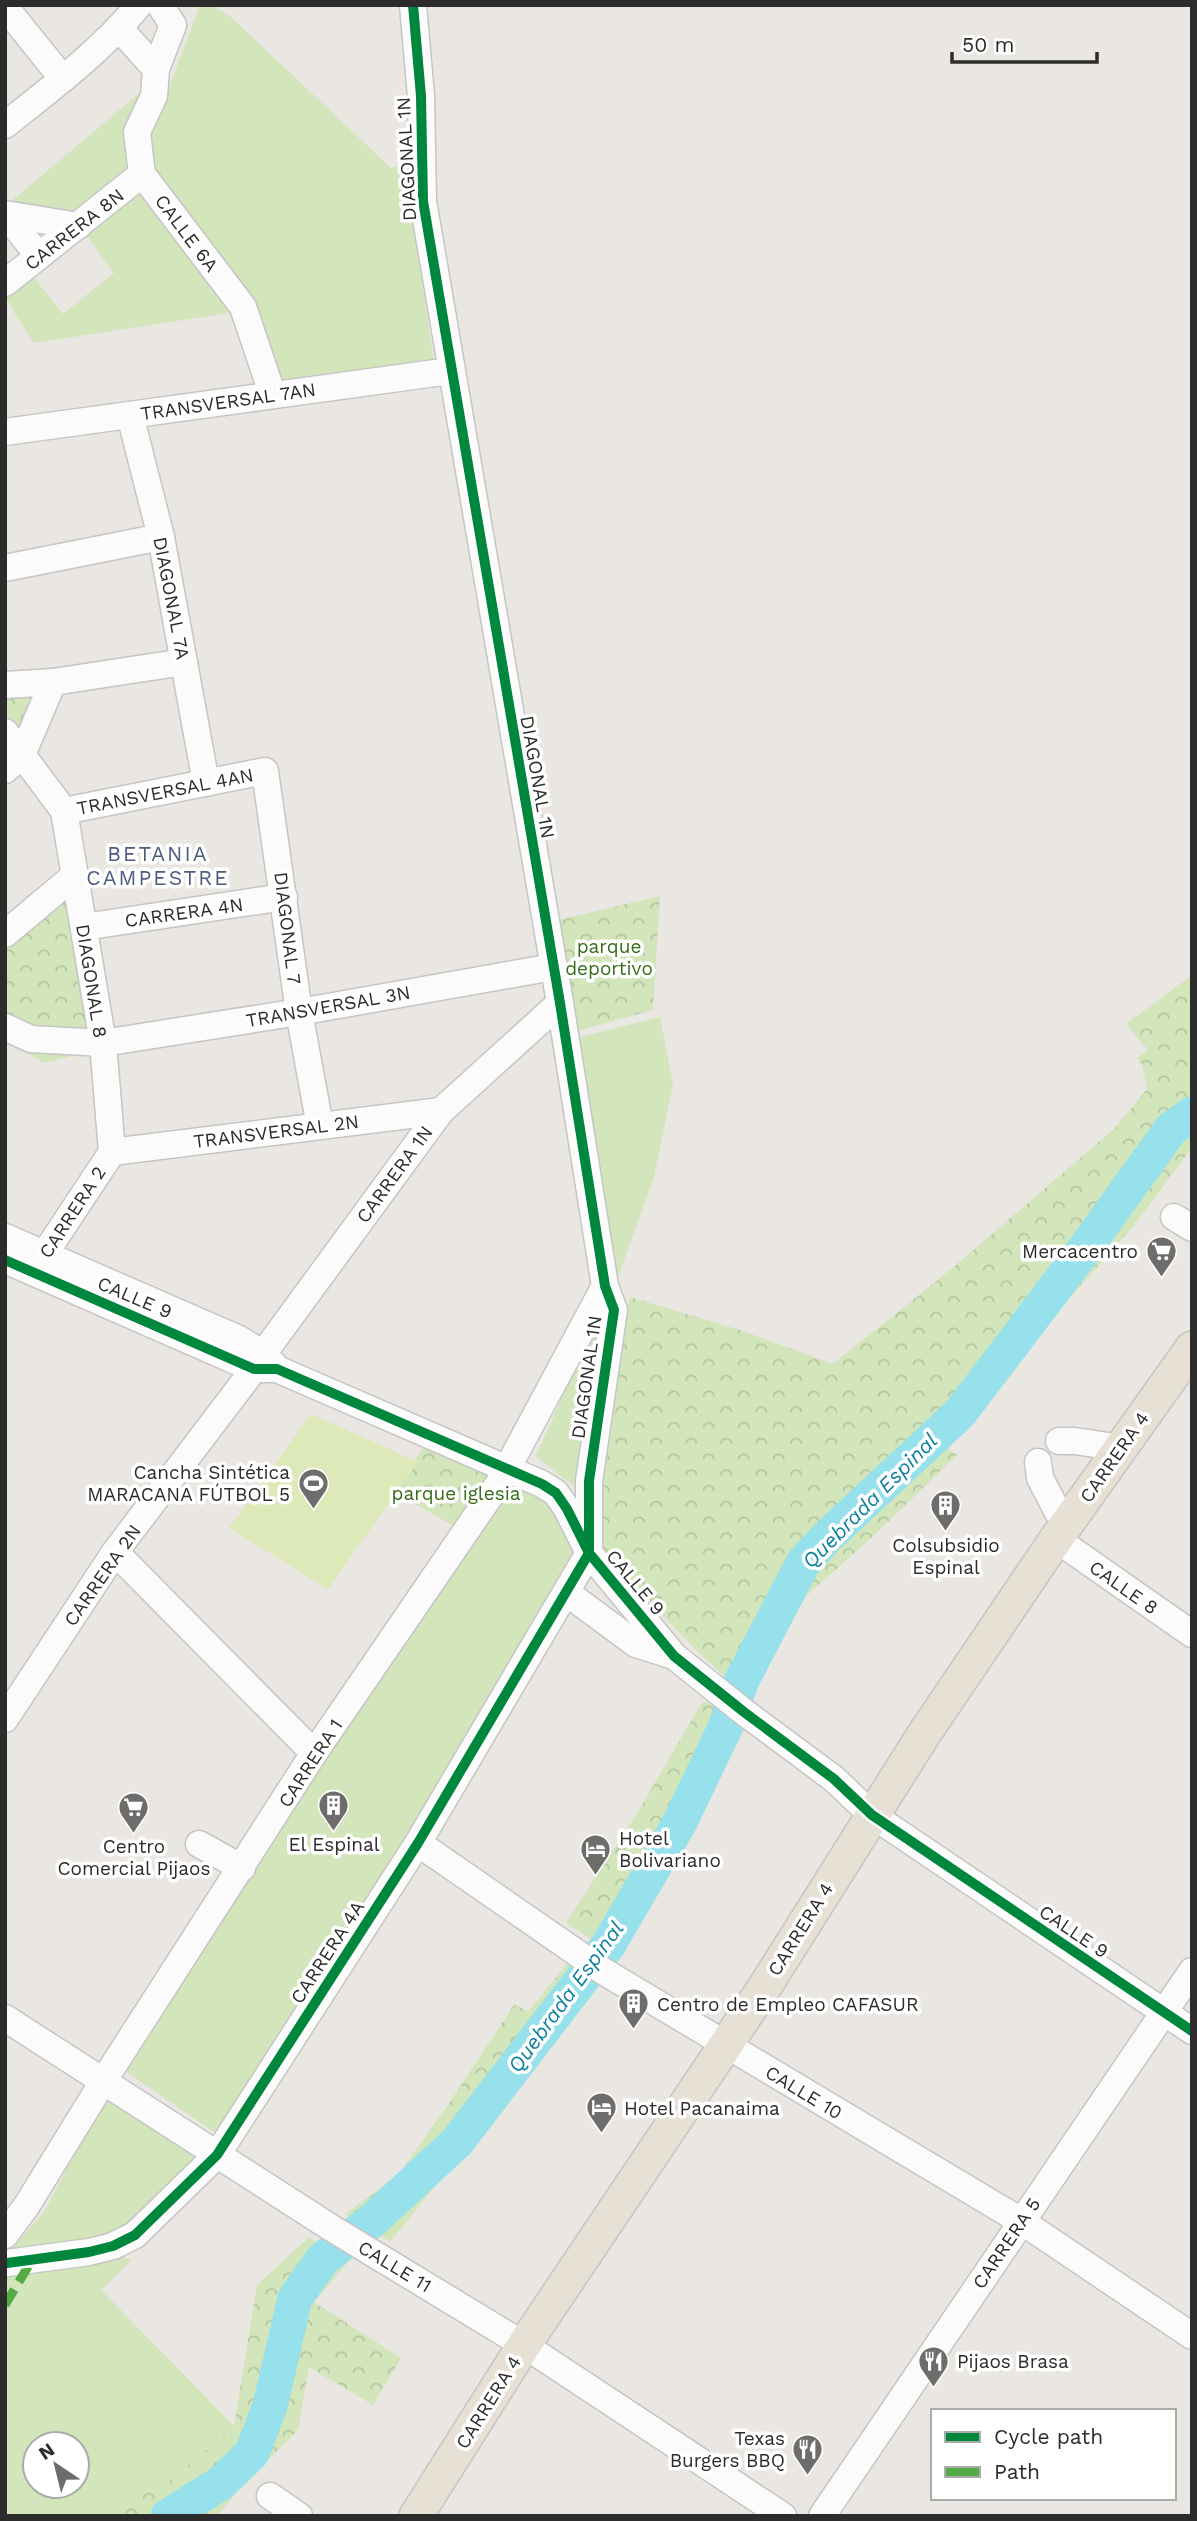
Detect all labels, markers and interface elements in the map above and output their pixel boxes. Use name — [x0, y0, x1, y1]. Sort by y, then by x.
scale bar — [952, 21, 1097, 65]
text: 50 m — [962, 32, 1014, 57]
street label: DIAGONAL 1N — [392, 96, 421, 222]
street label: CARRERA 8N — [20, 184, 128, 275]
street label: CALLE 6A — [150, 190, 223, 277]
street label: TRANSVERSAL 7AN — [139, 378, 317, 425]
street label: DIAGONAL 7A — [148, 535, 195, 662]
street label: DIAGONAL 1N — [515, 714, 560, 840]
street label: TRANSVERSAL 4AN — [75, 763, 255, 820]
district label: BETANIA CAMPESTRE — [86, 841, 230, 890]
street label: DIAGONAL 7 — [269, 871, 306, 986]
street label: CARRERA 4N — [123, 893, 245, 932]
street label: DIAGONAL 8 — [71, 923, 112, 1040]
park label: parque deportivo — [565, 935, 653, 980]
street label: TRANSVERSAL 3N — [244, 981, 412, 1032]
street label: TRANSVERSAL 2N — [192, 1110, 360, 1153]
street label: CARRERA 1N — [351, 1121, 437, 1228]
street label: CARRERA 2 — [34, 1162, 111, 1263]
supermarket icon: Mercacentro — [1144, 1234, 1178, 1278]
place label: Mercacentro — [1022, 1240, 1138, 1263]
street label: CALLE 9 — [94, 1272, 175, 1323]
street label: DIAGONAL 1N — [566, 1314, 607, 1440]
street label: CARRERA 4 — [1075, 1407, 1154, 1507]
water label: Quebrada Espinal — [797, 1428, 942, 1573]
place label: Cancha Sintética MARACANA FÚTBOL 5 — [87, 1461, 290, 1506]
sports icon: Cancha Sintética MARACANA FÚTBOL 5 — [296, 1466, 330, 1510]
park label: parque iglesia — [392, 1482, 521, 1505]
building icon: Colsubsidio Espinal — [929, 1489, 963, 1533]
street label: CARRERA 2N — [59, 1520, 146, 1631]
place label: Colsubsidio Espinal — [892, 1534, 1000, 1579]
street label: CALLE 9 — [602, 1545, 670, 1620]
street label: CALLE 8 — [1085, 1555, 1163, 1619]
street label: CARRERA 1 — [273, 1715, 348, 1812]
building icon: El Espinal — [317, 1788, 351, 1832]
supermarket icon: Centro Comercial Pijaos — [117, 1790, 151, 1834]
place label: Hotel Bolivariano — [619, 1827, 721, 1872]
hotel icon: Hotel Bolivariano — [579, 1832, 613, 1876]
place label: El Espinal — [288, 1833, 380, 1856]
place label: Centro Comercial Pijaos — [58, 1835, 210, 1880]
street label: CARRERA 4 — [763, 1878, 838, 1980]
street label: CARRERA 4A — [286, 1896, 369, 2008]
street label: CALLE 9 — [1035, 1900, 1113, 1963]
water label: Quebrada Espinal — [502, 1916, 629, 2077]
building icon: Centro de Empleo CAFASUR — [617, 1987, 651, 2031]
place label: Centro de Empleo CAFASUR — [657, 1993, 919, 2016]
street label: CALLE 10 — [761, 2060, 846, 2124]
hotel icon: Hotel Pacanaima — [584, 2091, 618, 2135]
place label: Hotel Pacanaima — [624, 2097, 780, 2120]
street label: CARRERA 5 — [968, 2193, 1045, 2293]
street label: CALLE 11 — [354, 2236, 436, 2297]
restaurant icon: Pijaos Brasa — [917, 2344, 951, 2388]
place label: Pijaos Brasa — [957, 2350, 1069, 2373]
street label: CARRERA 4 — [451, 2351, 526, 2453]
legend — [931, 2409, 1176, 2500]
text: Cycle path — [994, 2424, 1103, 2449]
place label: Texas Burgers BBQ — [670, 2427, 785, 2472]
north arrow — [21, 2430, 91, 2500]
restaurant icon: Texas Burgers BBQ — [791, 2432, 825, 2476]
text: N — [34, 2438, 59, 2465]
text: Path — [994, 2459, 1040, 2484]

